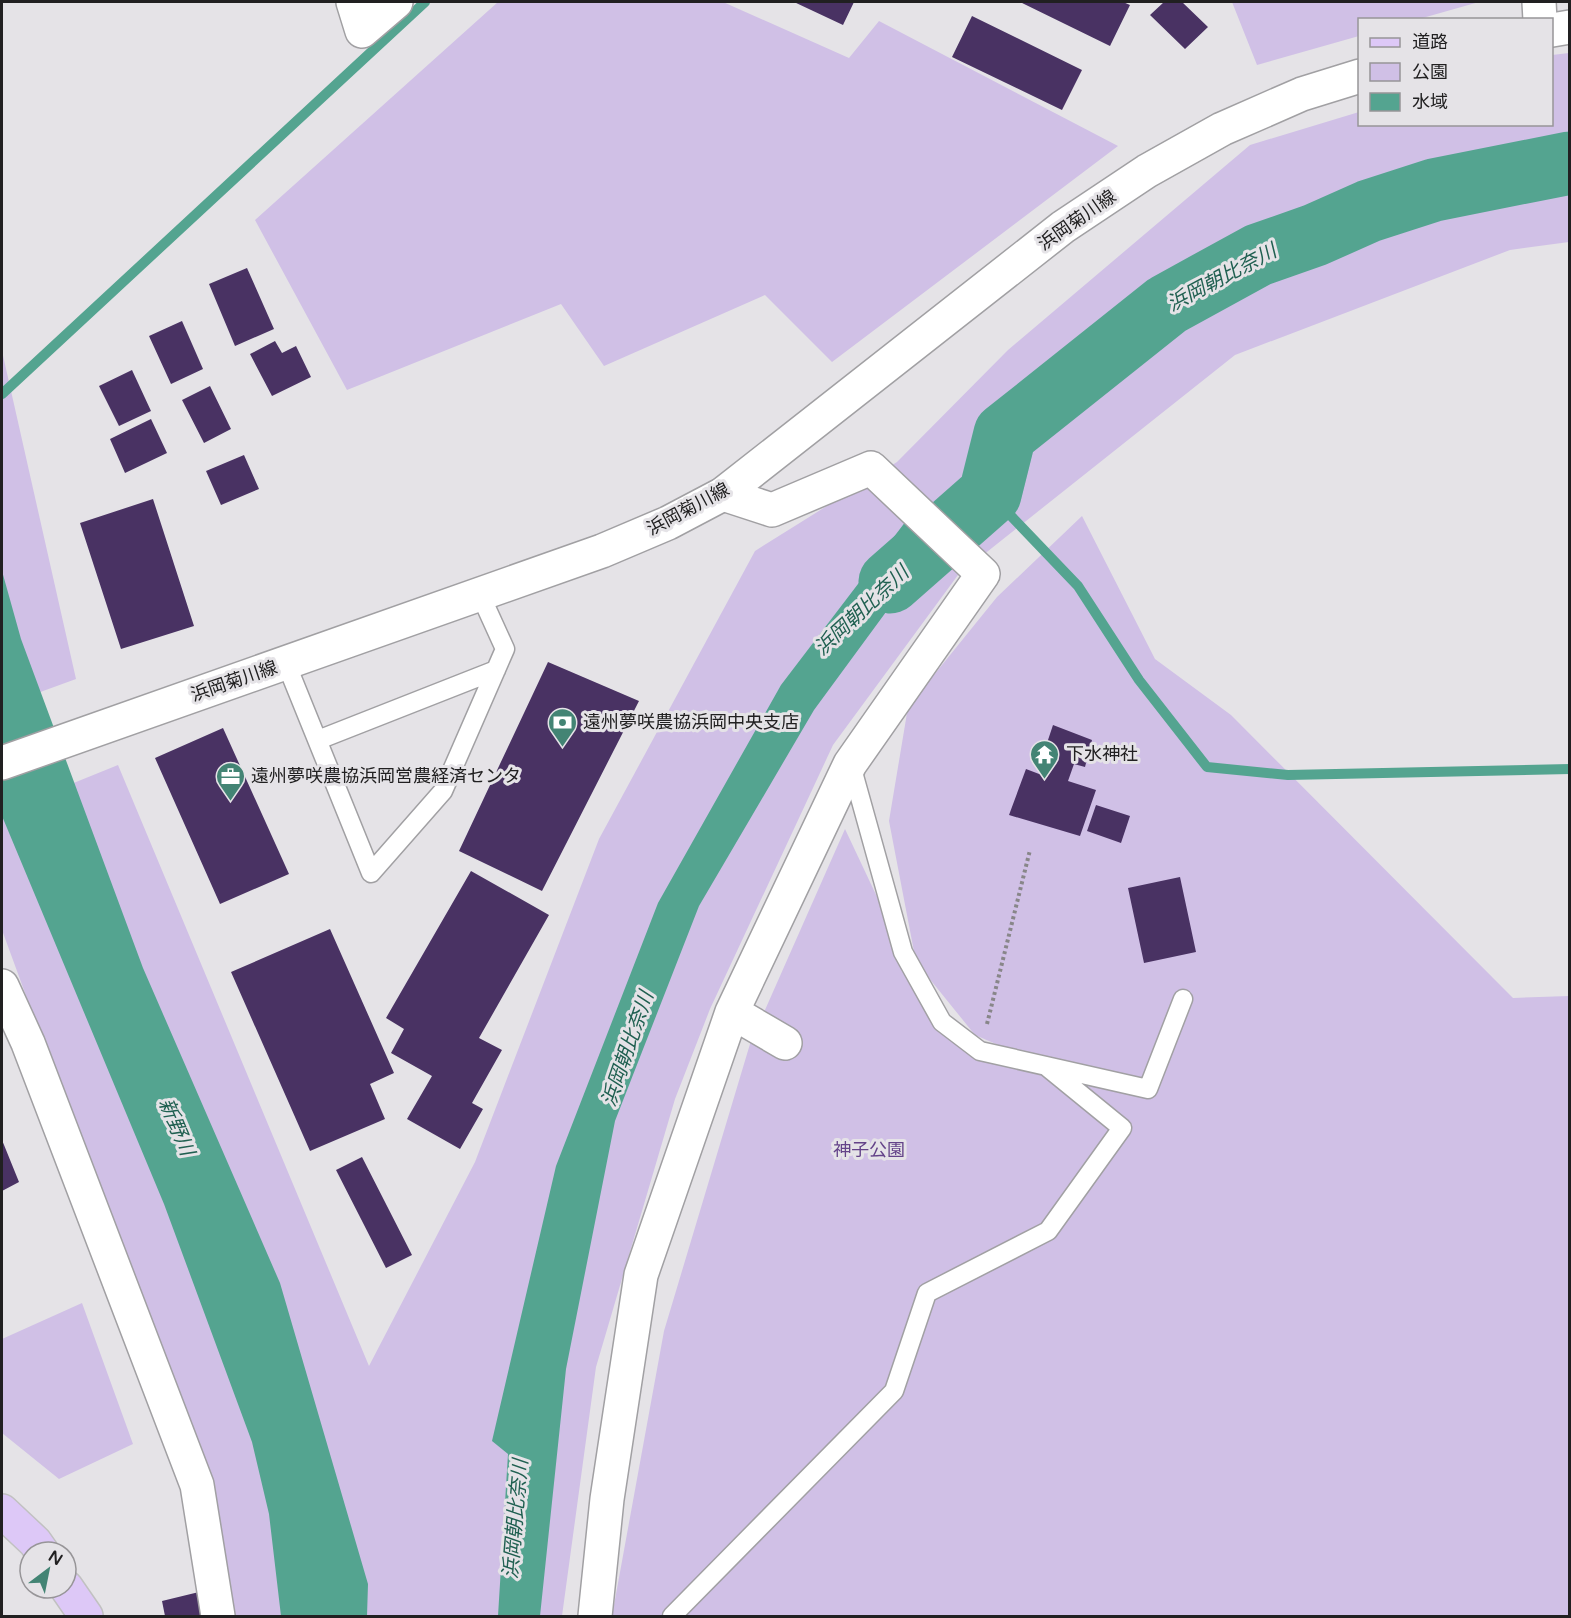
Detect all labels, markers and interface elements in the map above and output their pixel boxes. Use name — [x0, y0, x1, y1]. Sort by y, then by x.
legend — [1358, 18, 1553, 126]
text: 道路 — [1412, 31, 1448, 53]
text: 公園 — [1412, 61, 1448, 83]
text: 水域 — [1412, 91, 1448, 113]
street label: 浜岡菊川線 — [1034, 185, 1120, 255]
water label: 浜岡朝比奈川 — [1163, 238, 1282, 317]
street label: 浜岡菊川線 — [643, 478, 733, 540]
water label: 浜岡朝比奈川 — [810, 560, 916, 661]
street label: 浜岡菊川線 — [188, 656, 280, 706]
bank icon: 遠州夢咲農協浜岡中央支店 — [546, 706, 578, 748]
place label: 遠州夢咲農協浜岡中央支店 — [583, 711, 799, 733]
temple icon: 下水神社 — [1029, 738, 1061, 780]
place label: 下水神社 — [1066, 743, 1138, 765]
office icon: 遠州夢咲農協浜岡営農経済センタ — [214, 760, 246, 802]
place label: 遠州夢咲農協浜岡営農経済センタ — [251, 765, 521, 787]
water label: 浜岡朝比奈川 — [597, 986, 660, 1110]
water label: 新野川 — [153, 1095, 200, 1161]
park label: 神子公園 — [833, 1139, 905, 1161]
water label: 浜岡朝比奈川 — [499, 1456, 533, 1580]
north arrow — [18, 1540, 78, 1600]
text: N — [45, 1546, 66, 1570]

